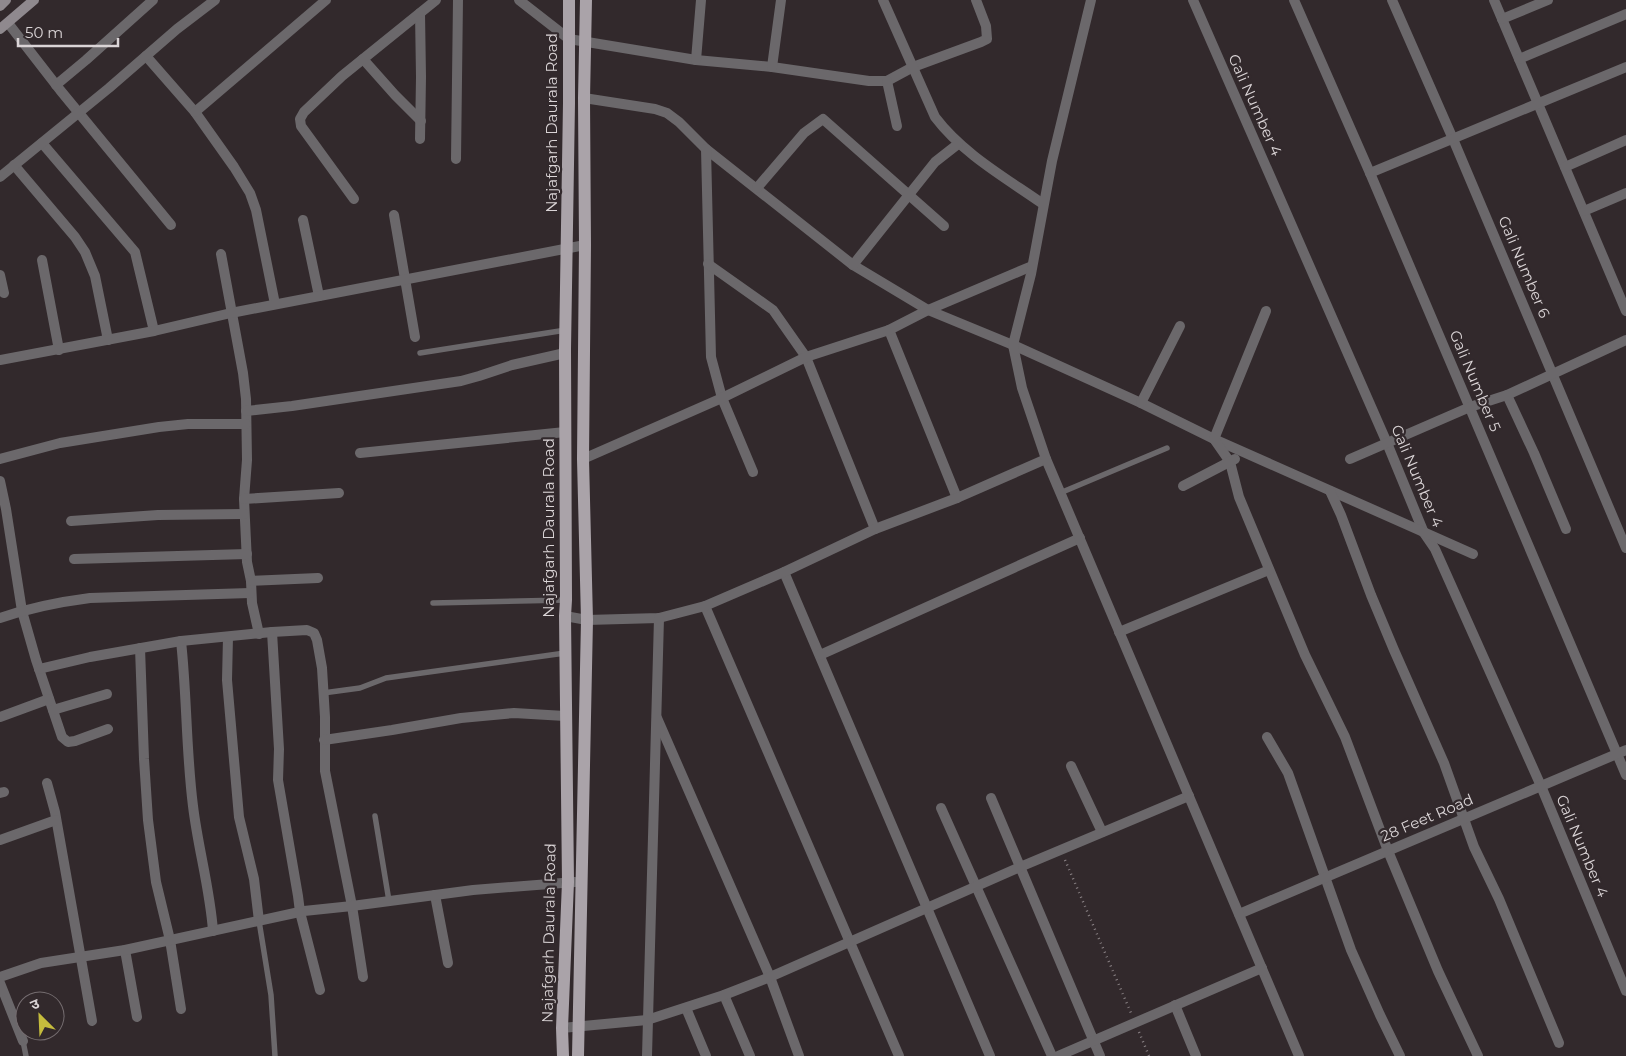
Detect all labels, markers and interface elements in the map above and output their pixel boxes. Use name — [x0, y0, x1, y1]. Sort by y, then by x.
scale bar — [18, 15, 118, 47]
text: 50 m — [25, 23, 63, 42]
street label: Najafgarh Daurala Road — [542, 33, 561, 213]
street label: Gali Number 4 — [1224, 51, 1286, 159]
street label: Gali Number 6 — [1494, 213, 1554, 321]
street label: Gali Number 5 — [1446, 327, 1505, 434]
street label: Gali Number 4 — [1387, 422, 1448, 530]
street label: Najafgarh Daurala Road — [539, 438, 558, 618]
street label: 28 Feet Road — [1378, 790, 1476, 846]
street label: Gali Number 4 — [1552, 792, 1613, 900]
street label: Najafgarh Daurala Road — [537, 843, 560, 1023]
north arrow — [15, 991, 65, 1041]
text: उ — [27, 994, 43, 1014]

